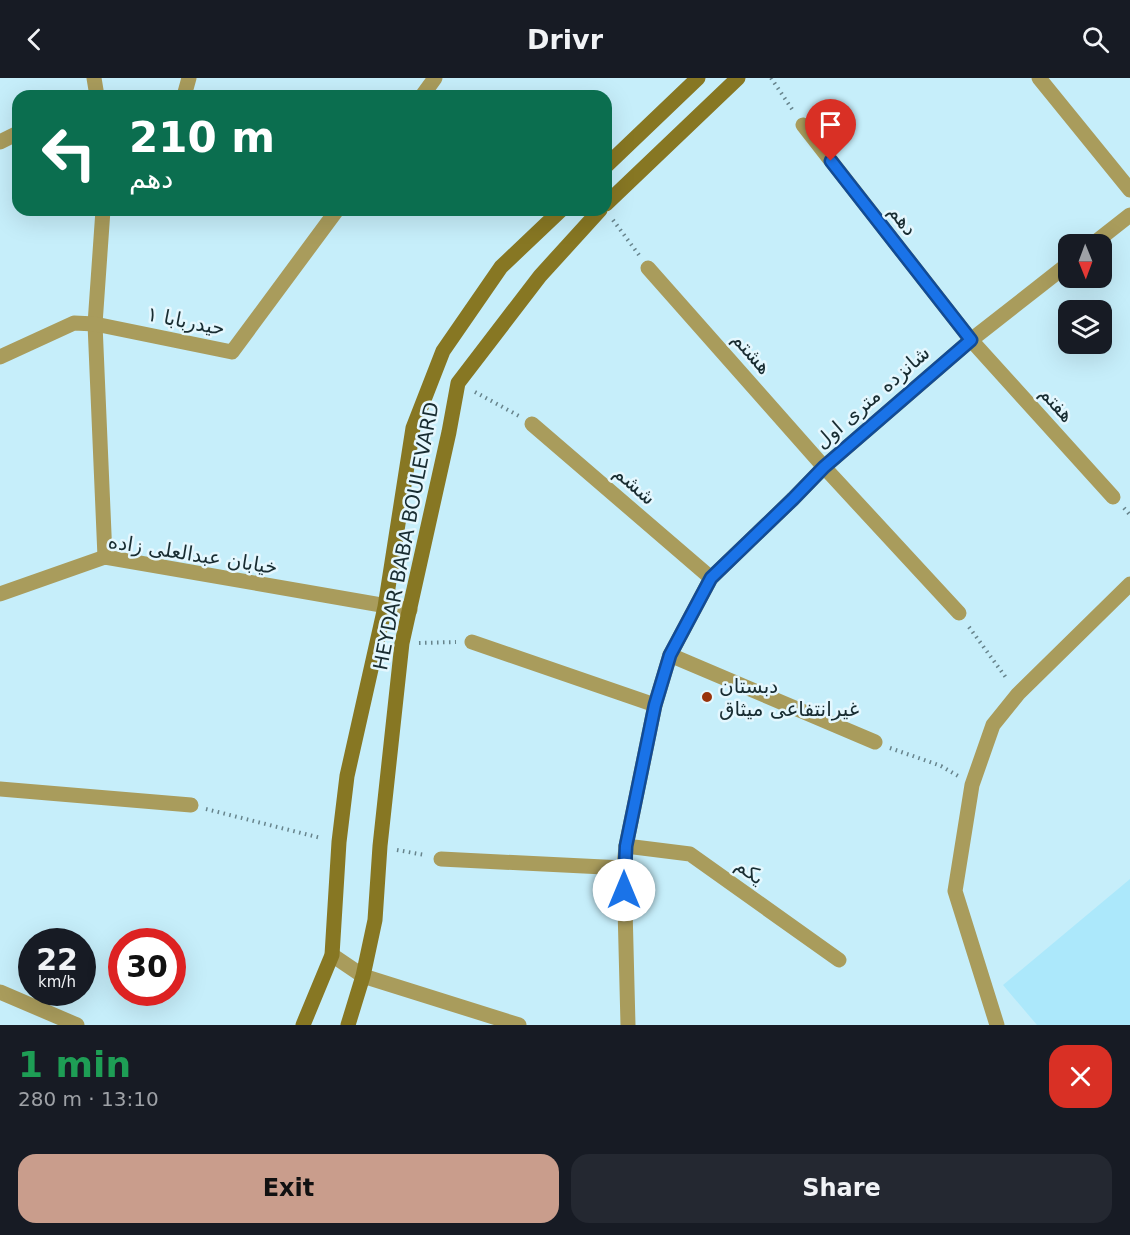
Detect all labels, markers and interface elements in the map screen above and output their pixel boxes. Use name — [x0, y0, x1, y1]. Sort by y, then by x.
icon: back — [18, 23, 51, 56]
icon: search — [1079, 23, 1112, 56]
text: Drivr — [527, 24, 603, 55]
pin — [805, 99, 856, 161]
icon: arrive — [814, 108, 847, 141]
text: 210 m — [129, 113, 275, 162]
icon: left — [30, 114, 108, 192]
text: دهم — [129, 163, 173, 194]
street label: دهم — [883, 200, 923, 240]
north arrow — [1058, 234, 1112, 288]
map controls — [1058, 234, 1112, 354]
button: layers — [1058, 300, 1112, 354]
street label: حیدربابا ۱ — [145, 302, 227, 340]
street label: هشتم — [727, 327, 777, 379]
street label: شانزده متری اول — [810, 340, 934, 454]
street label: هفتم — [1035, 381, 1079, 427]
street label: HEYDAR BABA BOULEVARD — [368, 400, 444, 672]
street label: ششم — [609, 460, 661, 510]
street label: خیابان عبدالعلی زاده — [107, 529, 279, 579]
place label: دبستان غیرانتفاعی میثاق — [719, 674, 859, 721]
marker: دبستان غیرانتفاعی میثاق — [700, 690, 714, 704]
street label: یکم — [731, 852, 769, 890]
position arrow — [592, 858, 656, 922]
speed limit sign: 30 — [108, 928, 186, 1006]
text: 22 — [36, 942, 78, 977]
text: km/h — [38, 973, 76, 991]
text: 1 min — [18, 1044, 131, 1085]
button: close — [1049, 1045, 1112, 1108]
text: 280 m · 13:10 — [18, 1087, 159, 1111]
button: Exit — [18, 1154, 559, 1223]
button: Share — [571, 1154, 1112, 1223]

